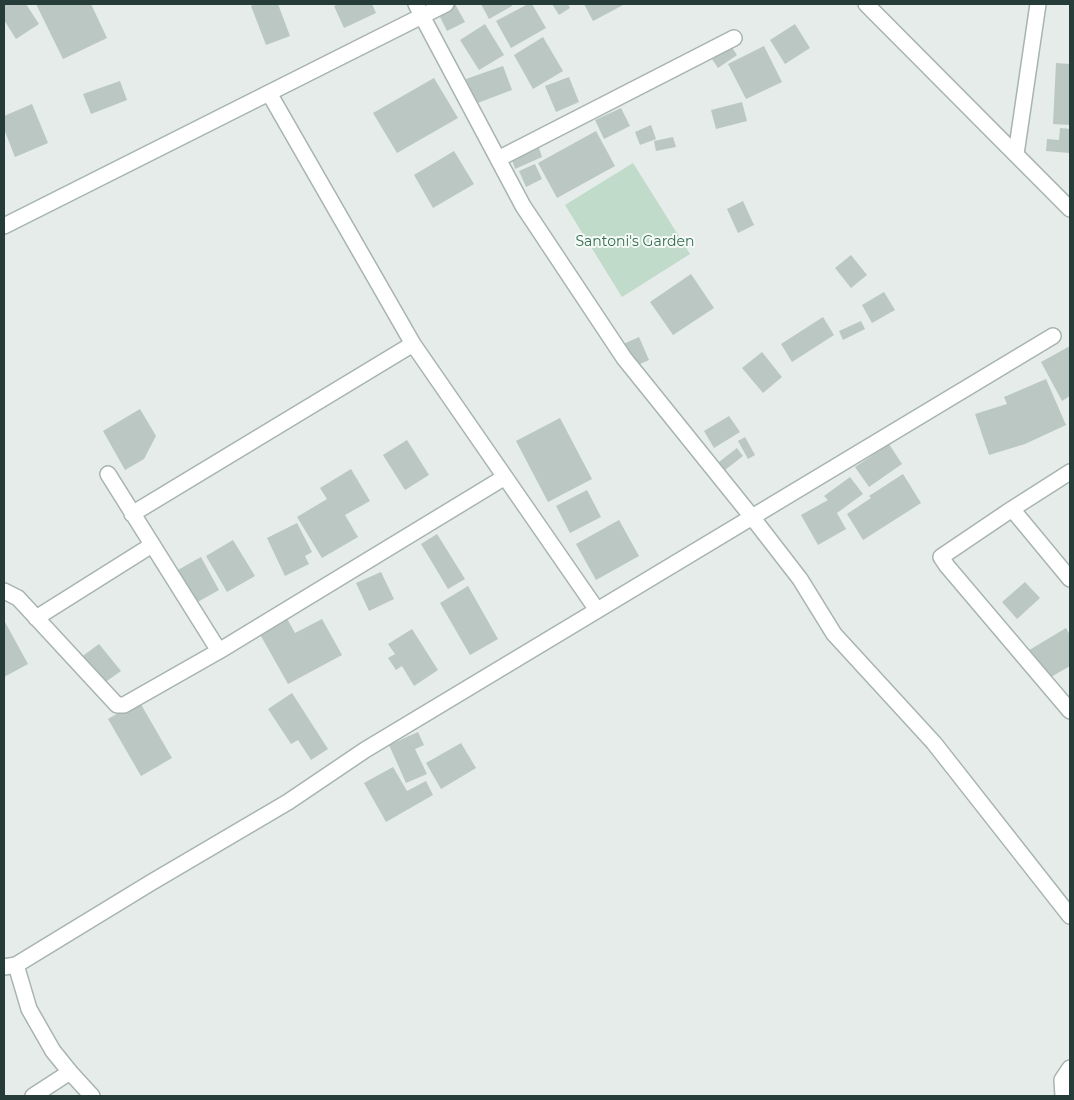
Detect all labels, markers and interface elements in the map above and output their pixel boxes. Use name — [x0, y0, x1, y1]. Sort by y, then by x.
park label: Santoni's Garden — [575, 234, 695, 250]

